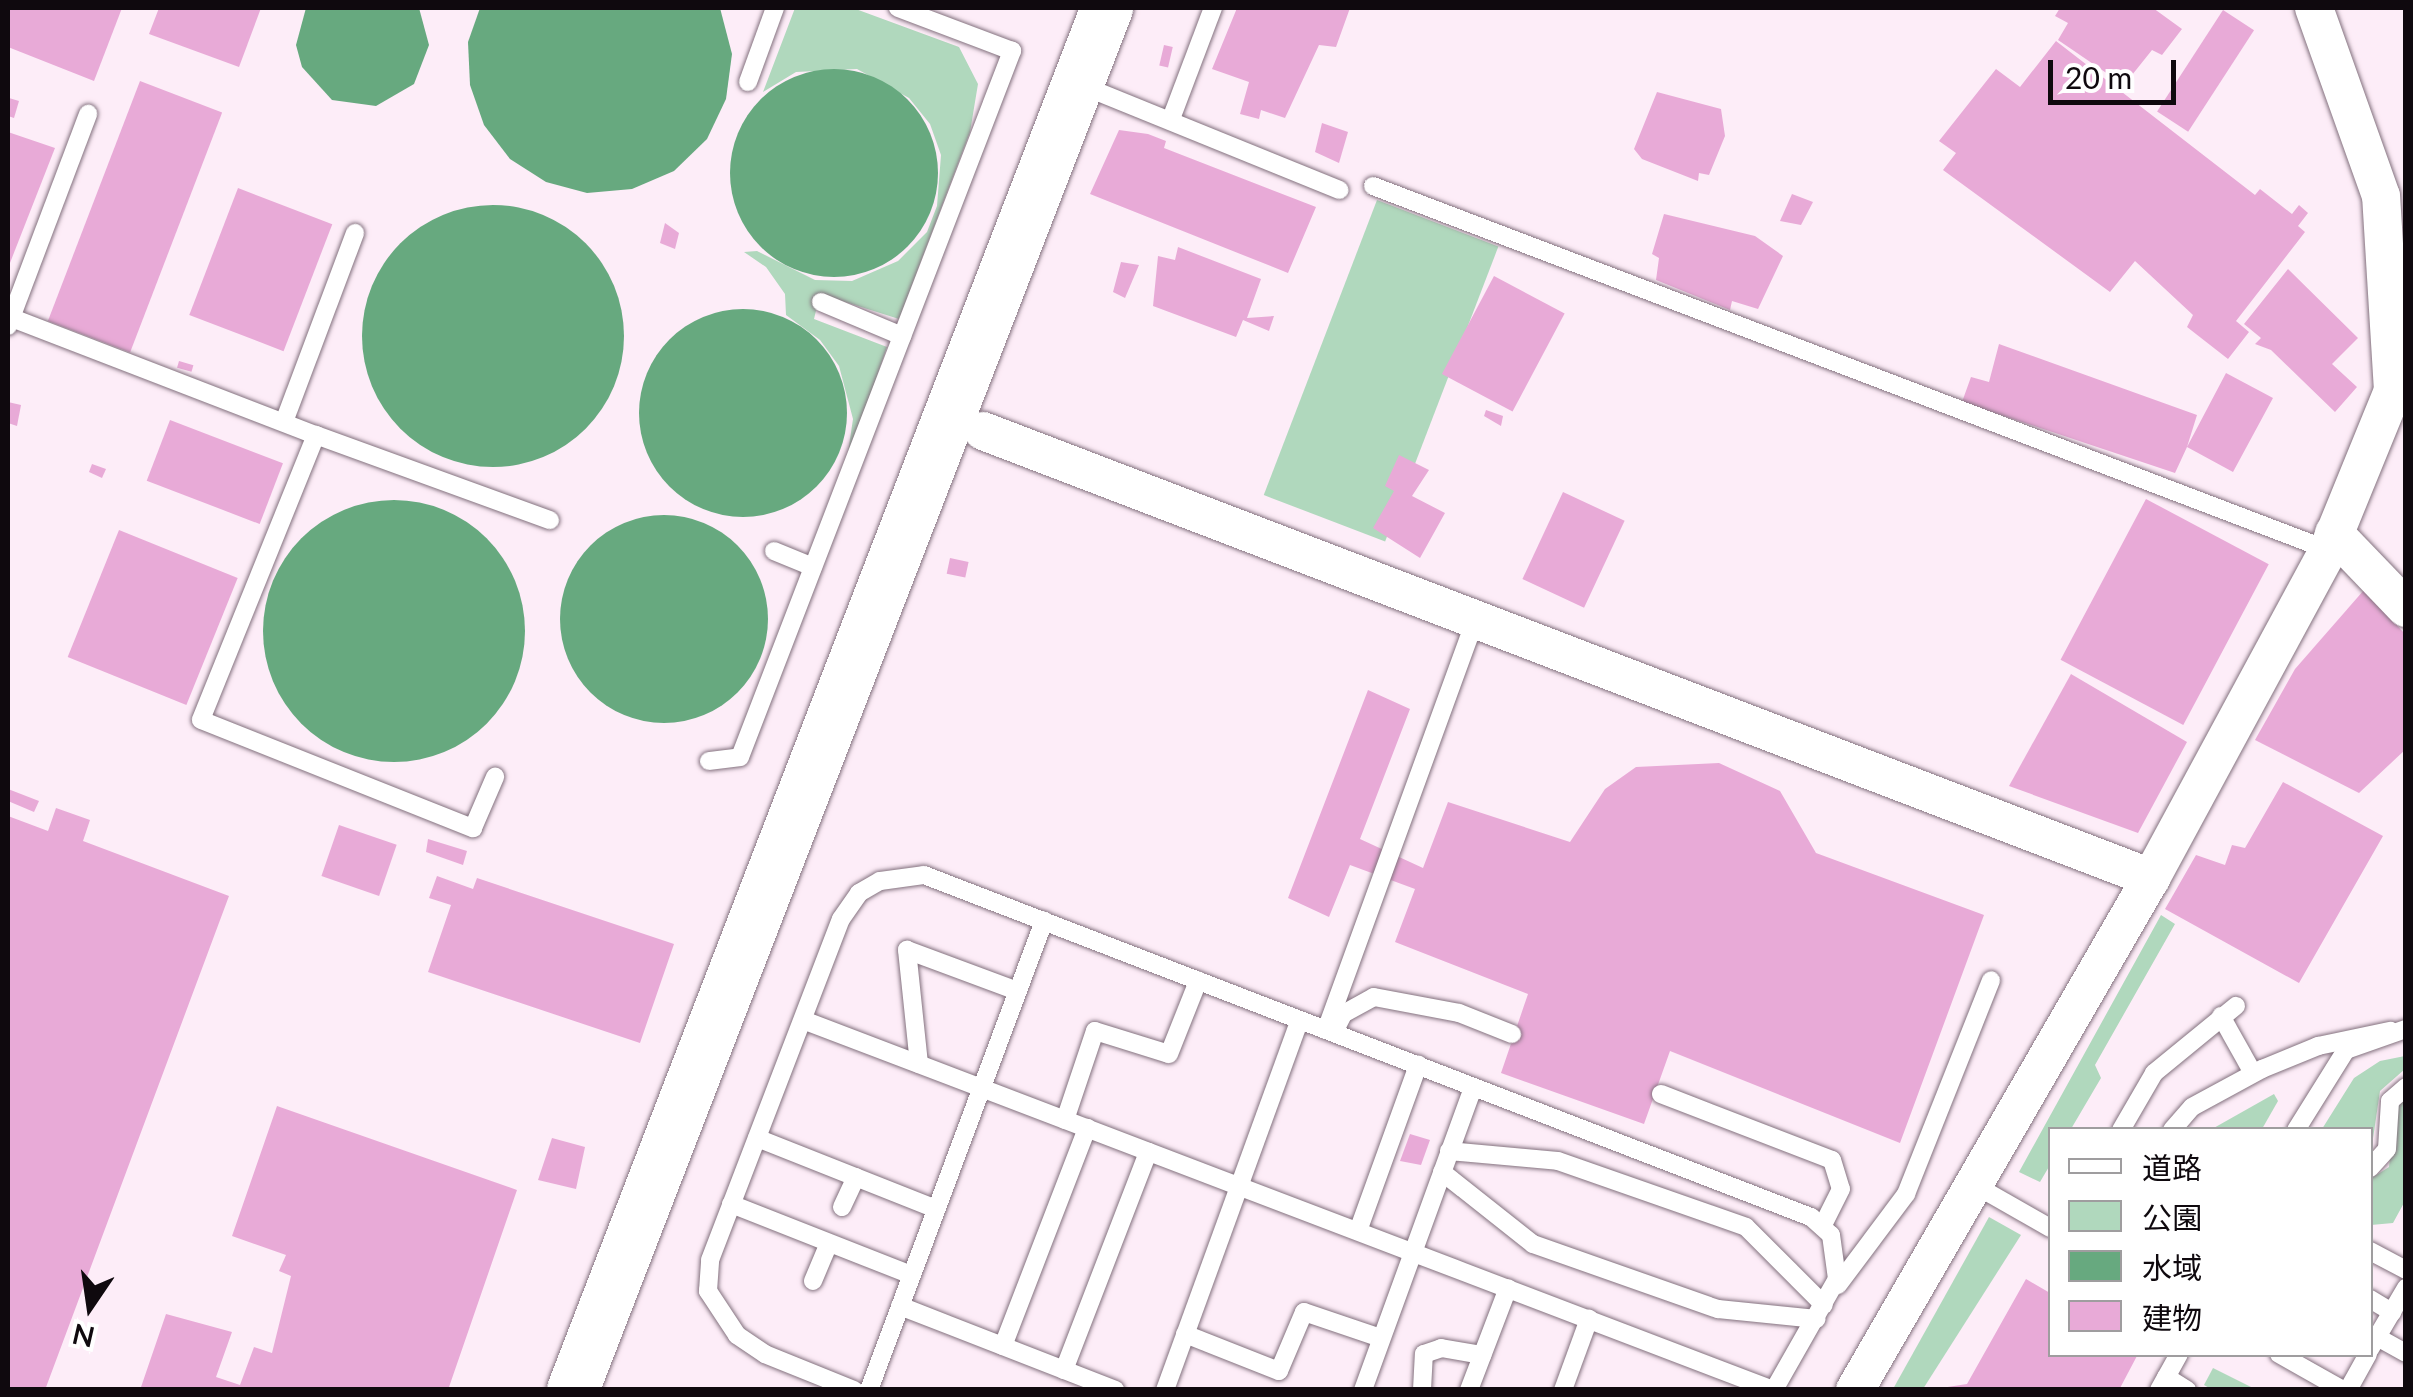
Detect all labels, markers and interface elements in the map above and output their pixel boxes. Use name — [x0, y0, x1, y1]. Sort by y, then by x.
scale bar — [2053, 40, 2180, 102]
text: 20 m — [2065, 59, 2132, 95]
legend — [2048, 1127, 2373, 1357]
text: 道路 — [2142, 1149, 2202, 1185]
text: 公園 — [2142, 1199, 2202, 1235]
text: 水域 — [2142, 1249, 2202, 1285]
north arrow — [40, 1257, 140, 1357]
text: 建物 — [2142, 1299, 2202, 1335]
text: N — [69, 1317, 98, 1355]

